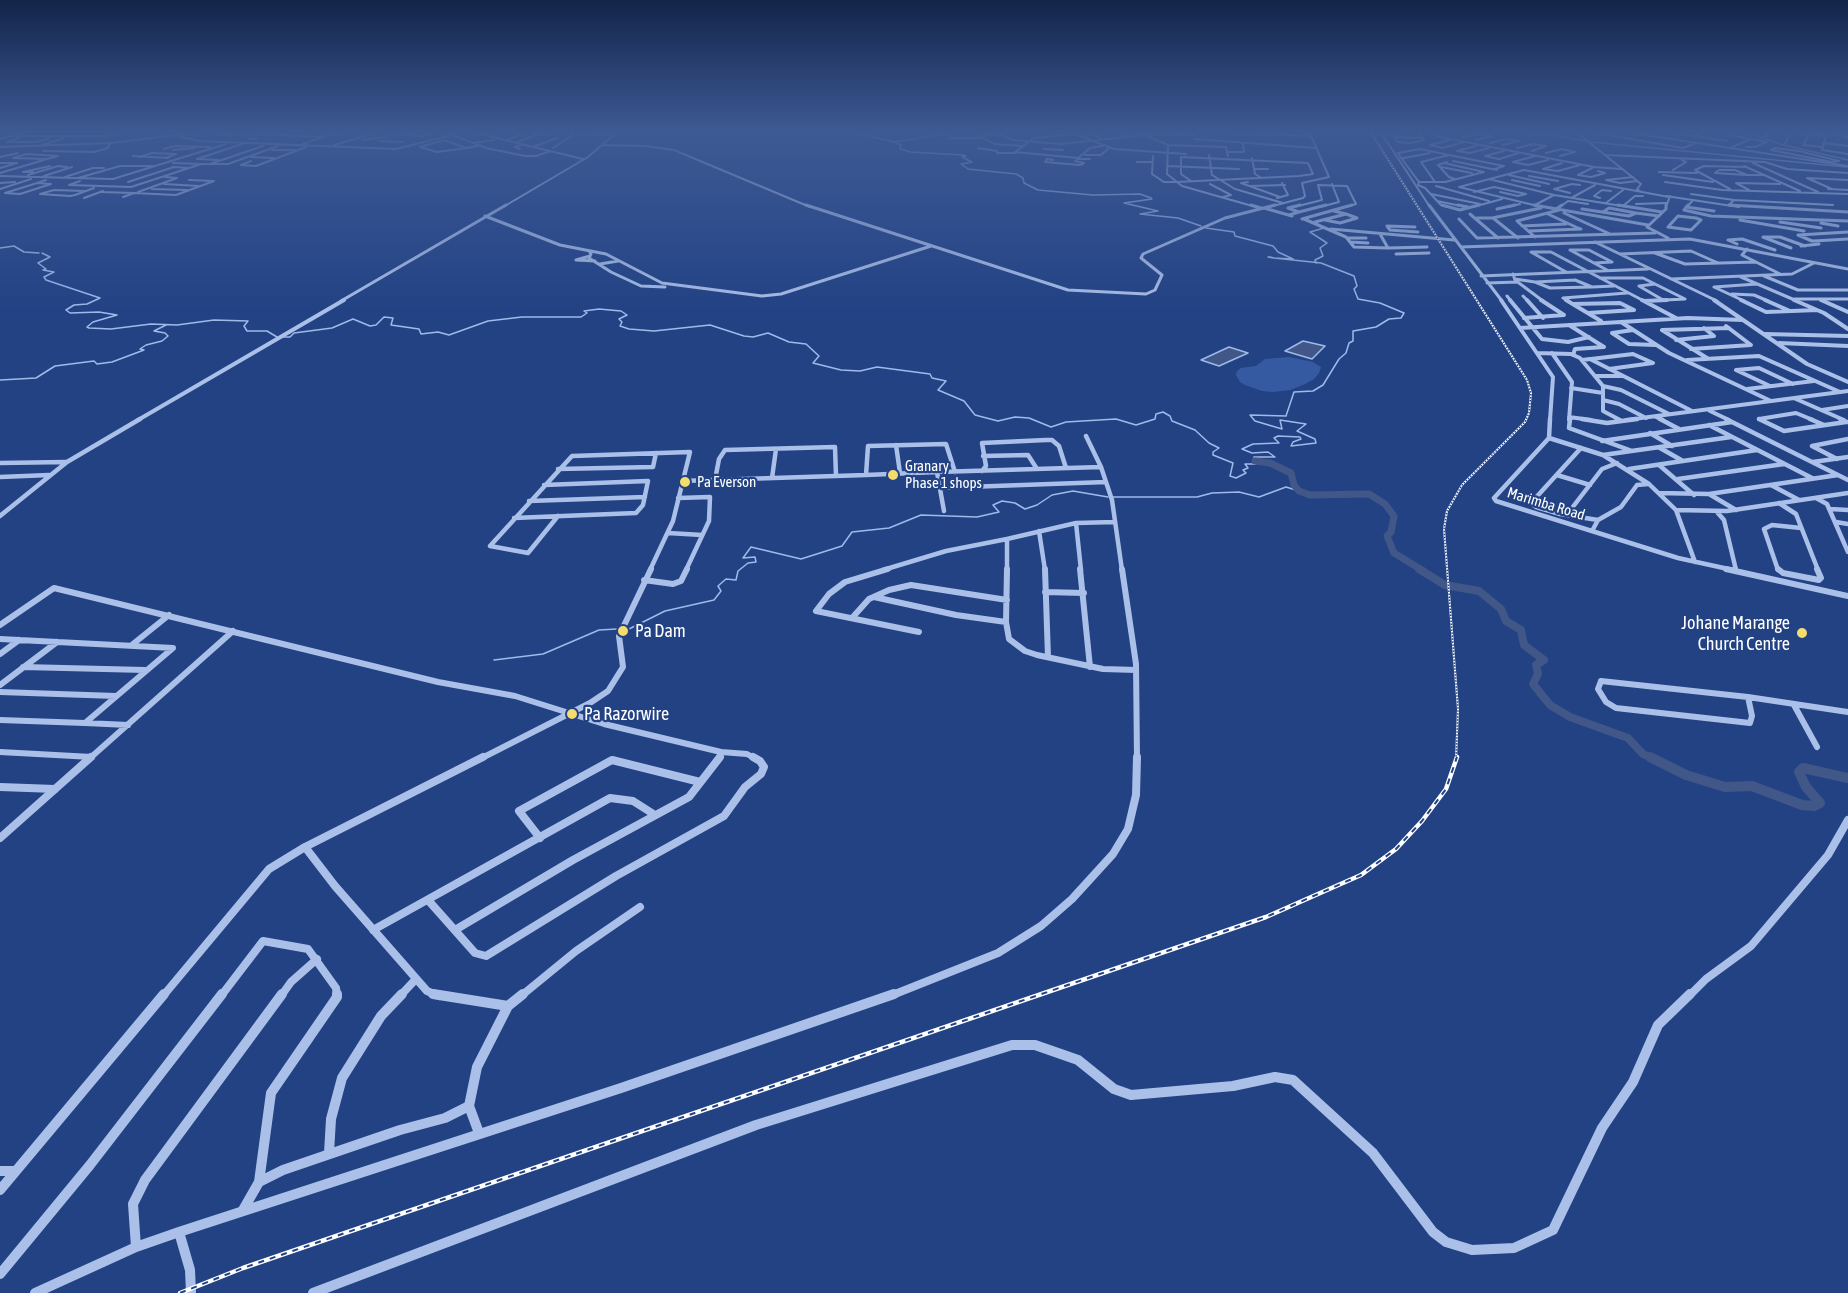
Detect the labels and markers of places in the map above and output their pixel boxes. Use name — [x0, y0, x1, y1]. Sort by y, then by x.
place label: Granary Phase 1 shops — [905, 457, 982, 492]
marker: Granary Phase 1 shops — [886, 468, 900, 482]
place label: Pa Everson — [697, 473, 756, 491]
marker: Pa Everson — [678, 475, 692, 489]
place label: Johane Marange Church Centre — [1681, 612, 1790, 654]
place label: Pa Dam — [635, 620, 686, 642]
marker: Pa Dam — [616, 624, 630, 638]
marker: Johane Marange Church Centre — [1795, 626, 1809, 640]
place label: Pa Razorwire — [584, 703, 669, 725]
marker: Pa Razorwire — [565, 707, 579, 721]

